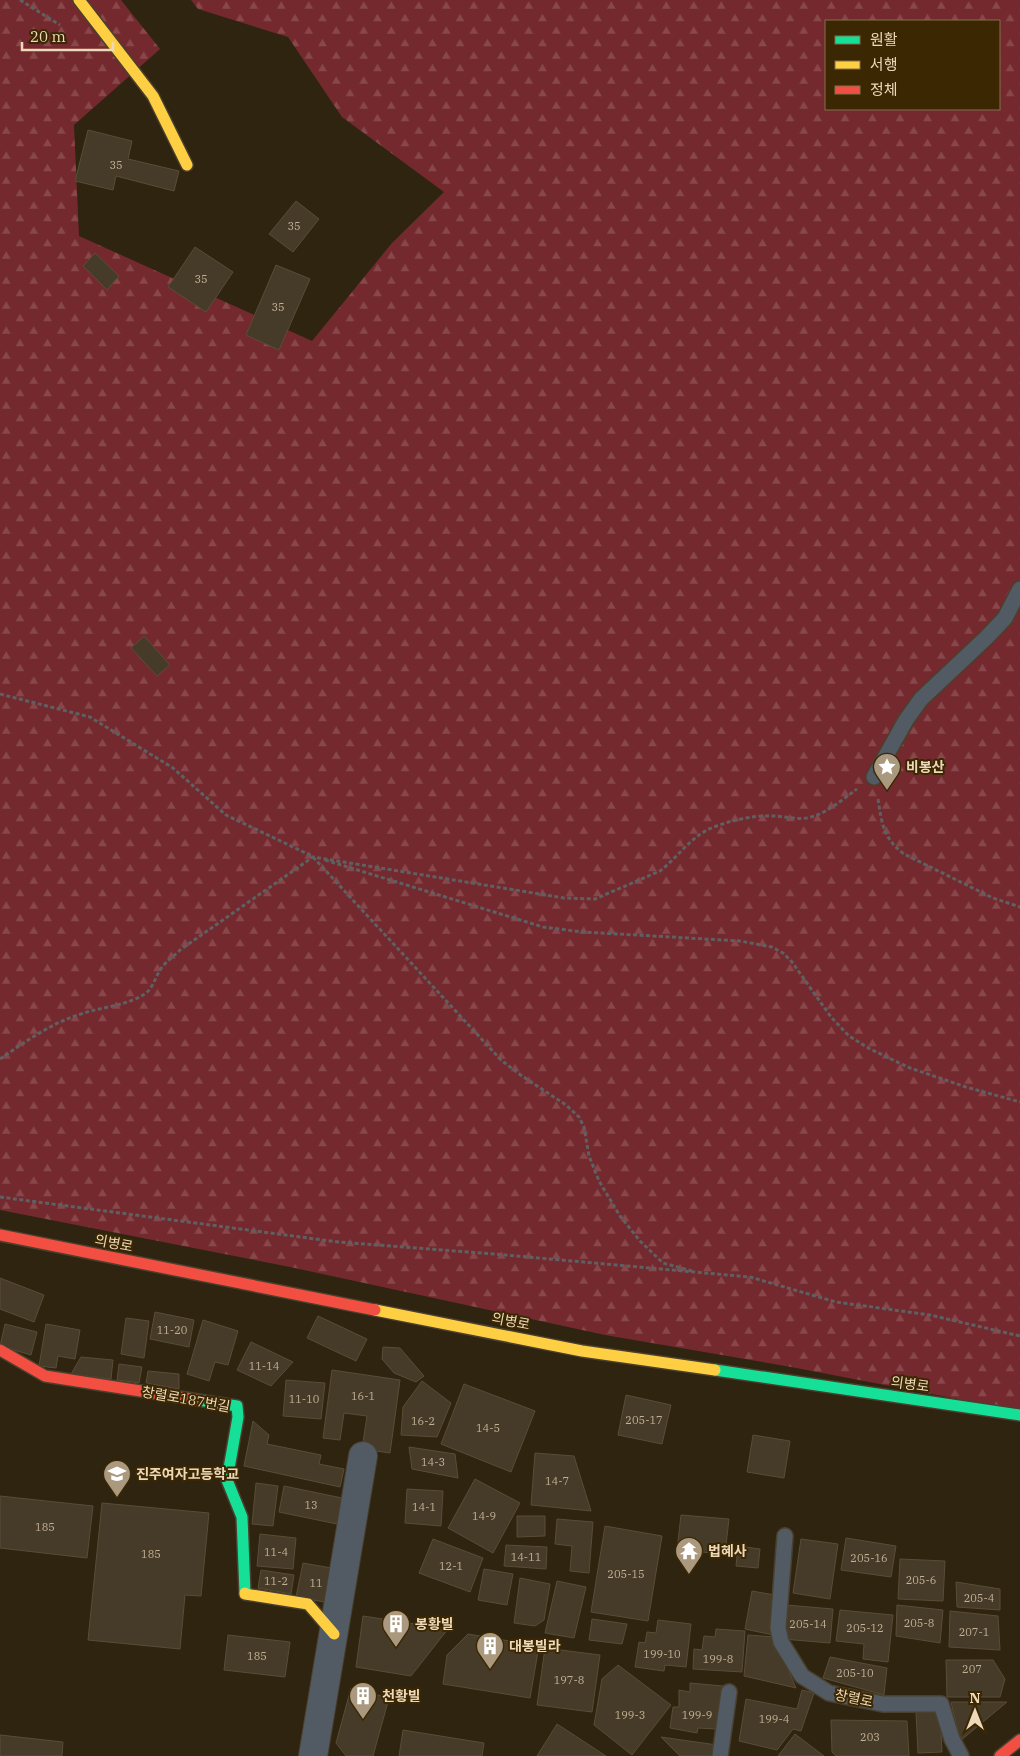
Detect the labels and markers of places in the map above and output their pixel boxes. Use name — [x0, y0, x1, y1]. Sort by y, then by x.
place icon: 비봉산 — [872, 752, 902, 791]
place label: 비봉산 — [906, 758, 945, 776]
school or university icon: 진주여자고등학교 — [102, 1459, 132, 1498]
place label: 진주여자고등학교 — [136, 1465, 239, 1483]
temple icon: 법혜사 — [674, 1536, 704, 1575]
place label: 법혜사 — [708, 1542, 747, 1560]
building icon: 봉황빌 — [381, 1609, 411, 1648]
place label: 봉황빌 — [415, 1615, 454, 1633]
building icon: 대봉빌라 — [475, 1631, 505, 1670]
place label: 대봉빌라 — [509, 1637, 561, 1655]
building icon: 천황빌 — [348, 1681, 378, 1720]
place label: 천황빌 — [382, 1687, 421, 1705]

